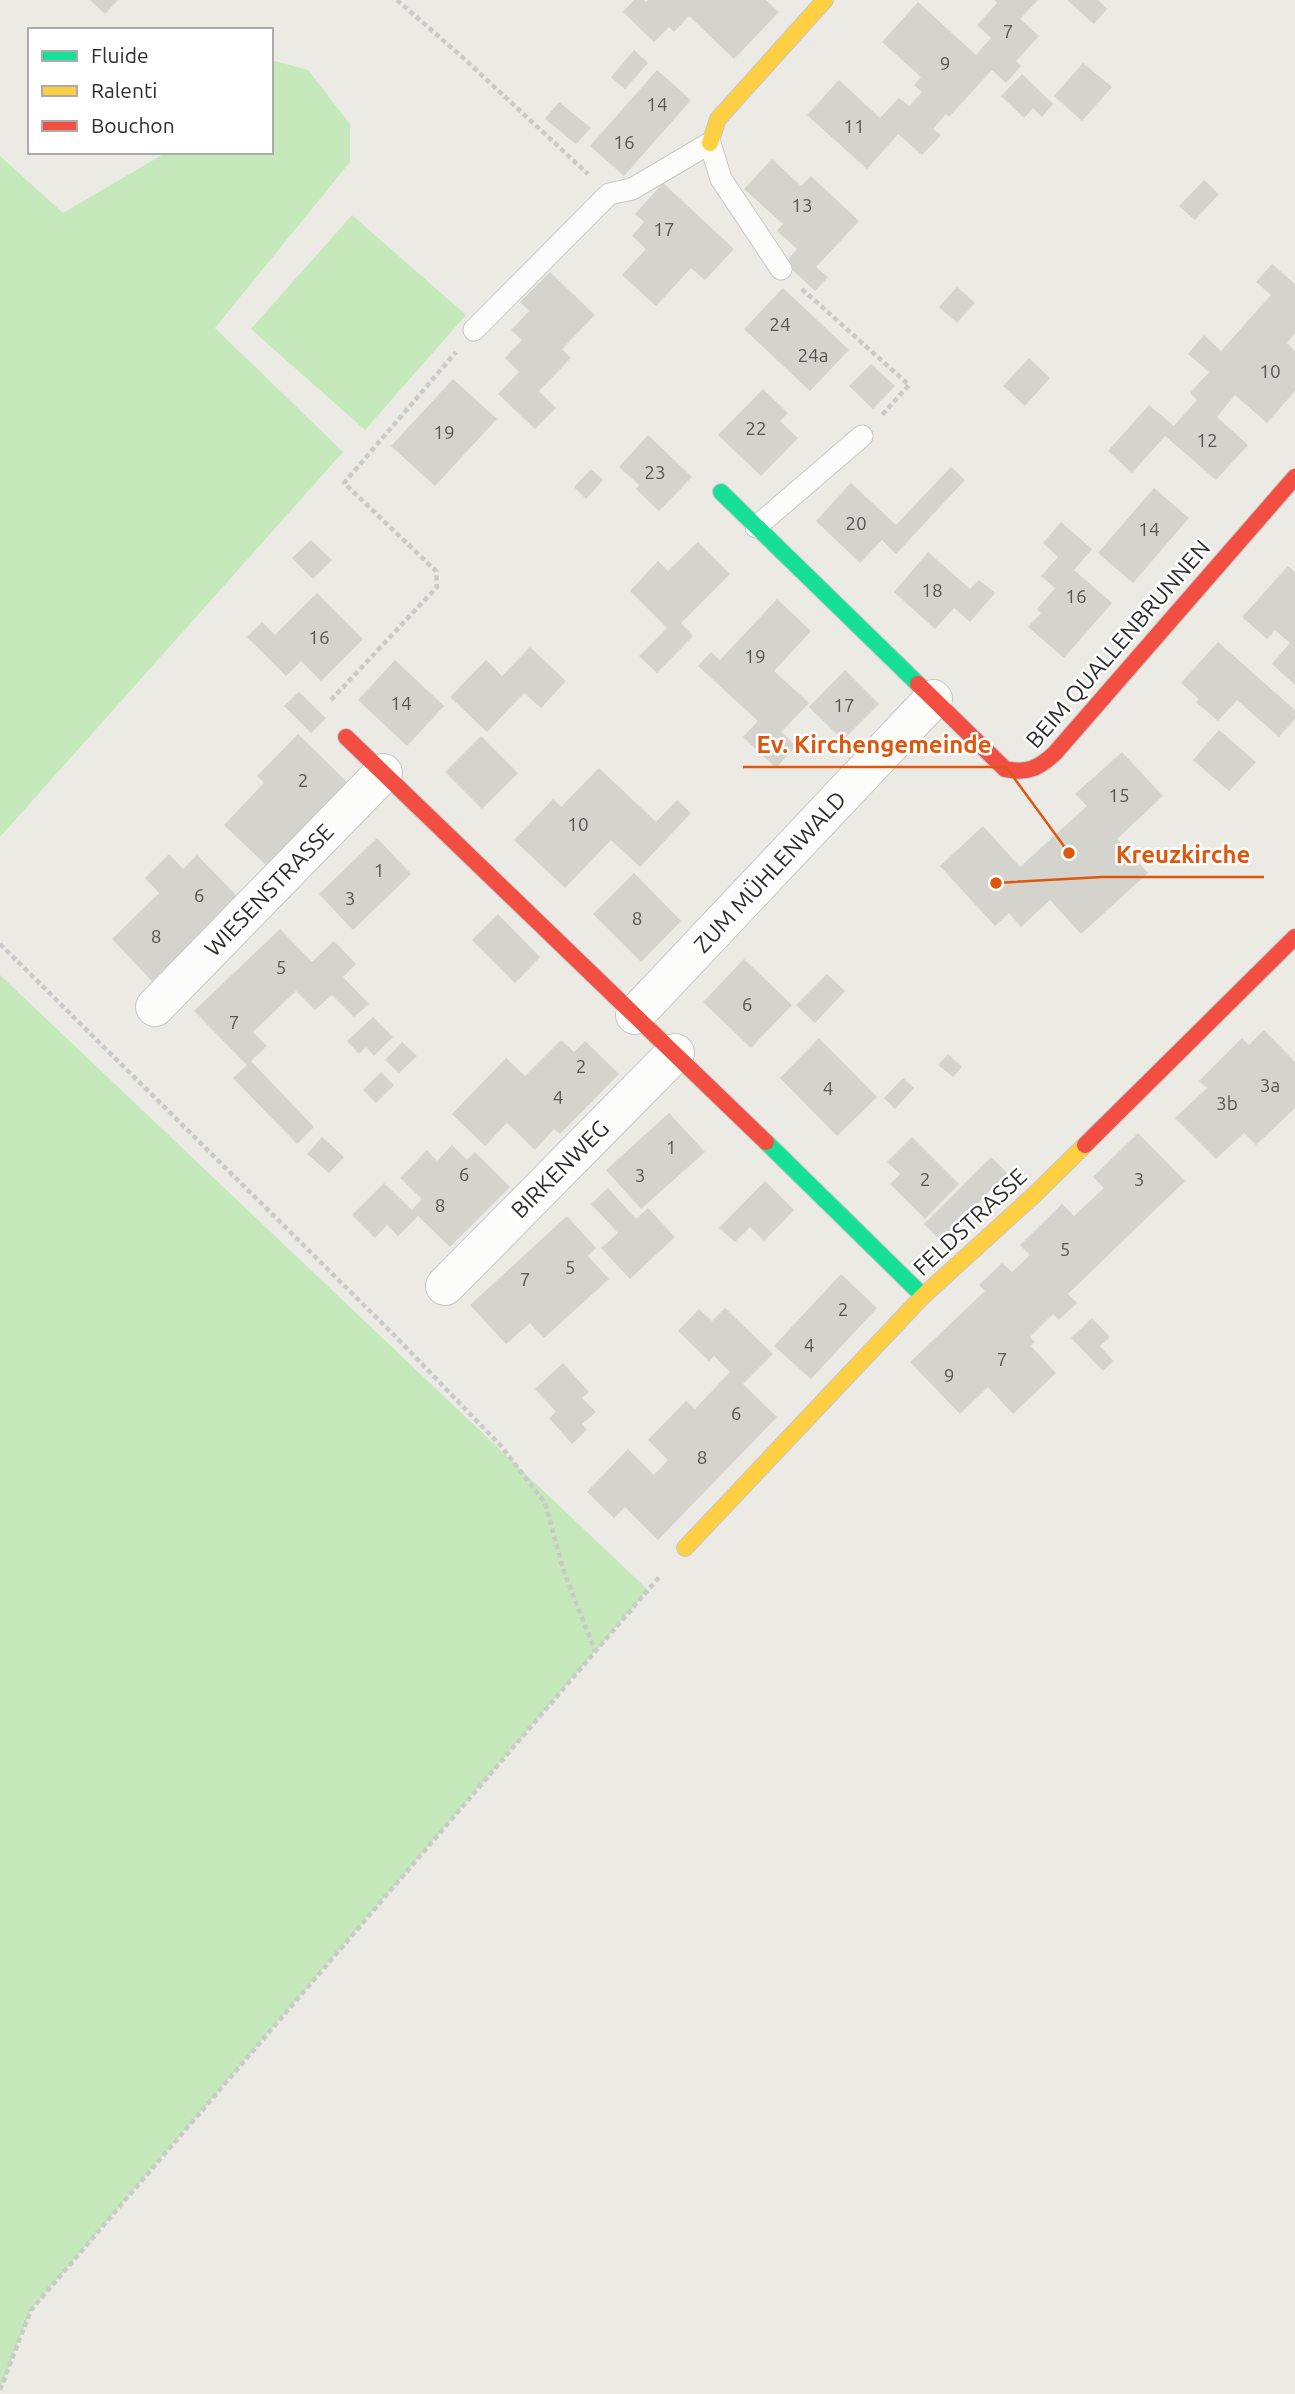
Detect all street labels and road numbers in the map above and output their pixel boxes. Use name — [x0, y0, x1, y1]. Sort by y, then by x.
street label: BEIM QUALLENBRUNNEN — [1021, 535, 1215, 753]
street label: ZUM MÜHLENWALD — [689, 786, 851, 957]
street label: WIESENSTRASSE — [199, 819, 338, 961]
street label: BIRKENWEG — [506, 1115, 613, 1222]
street label: FELDSTRASSE — [908, 1163, 1031, 1280]

